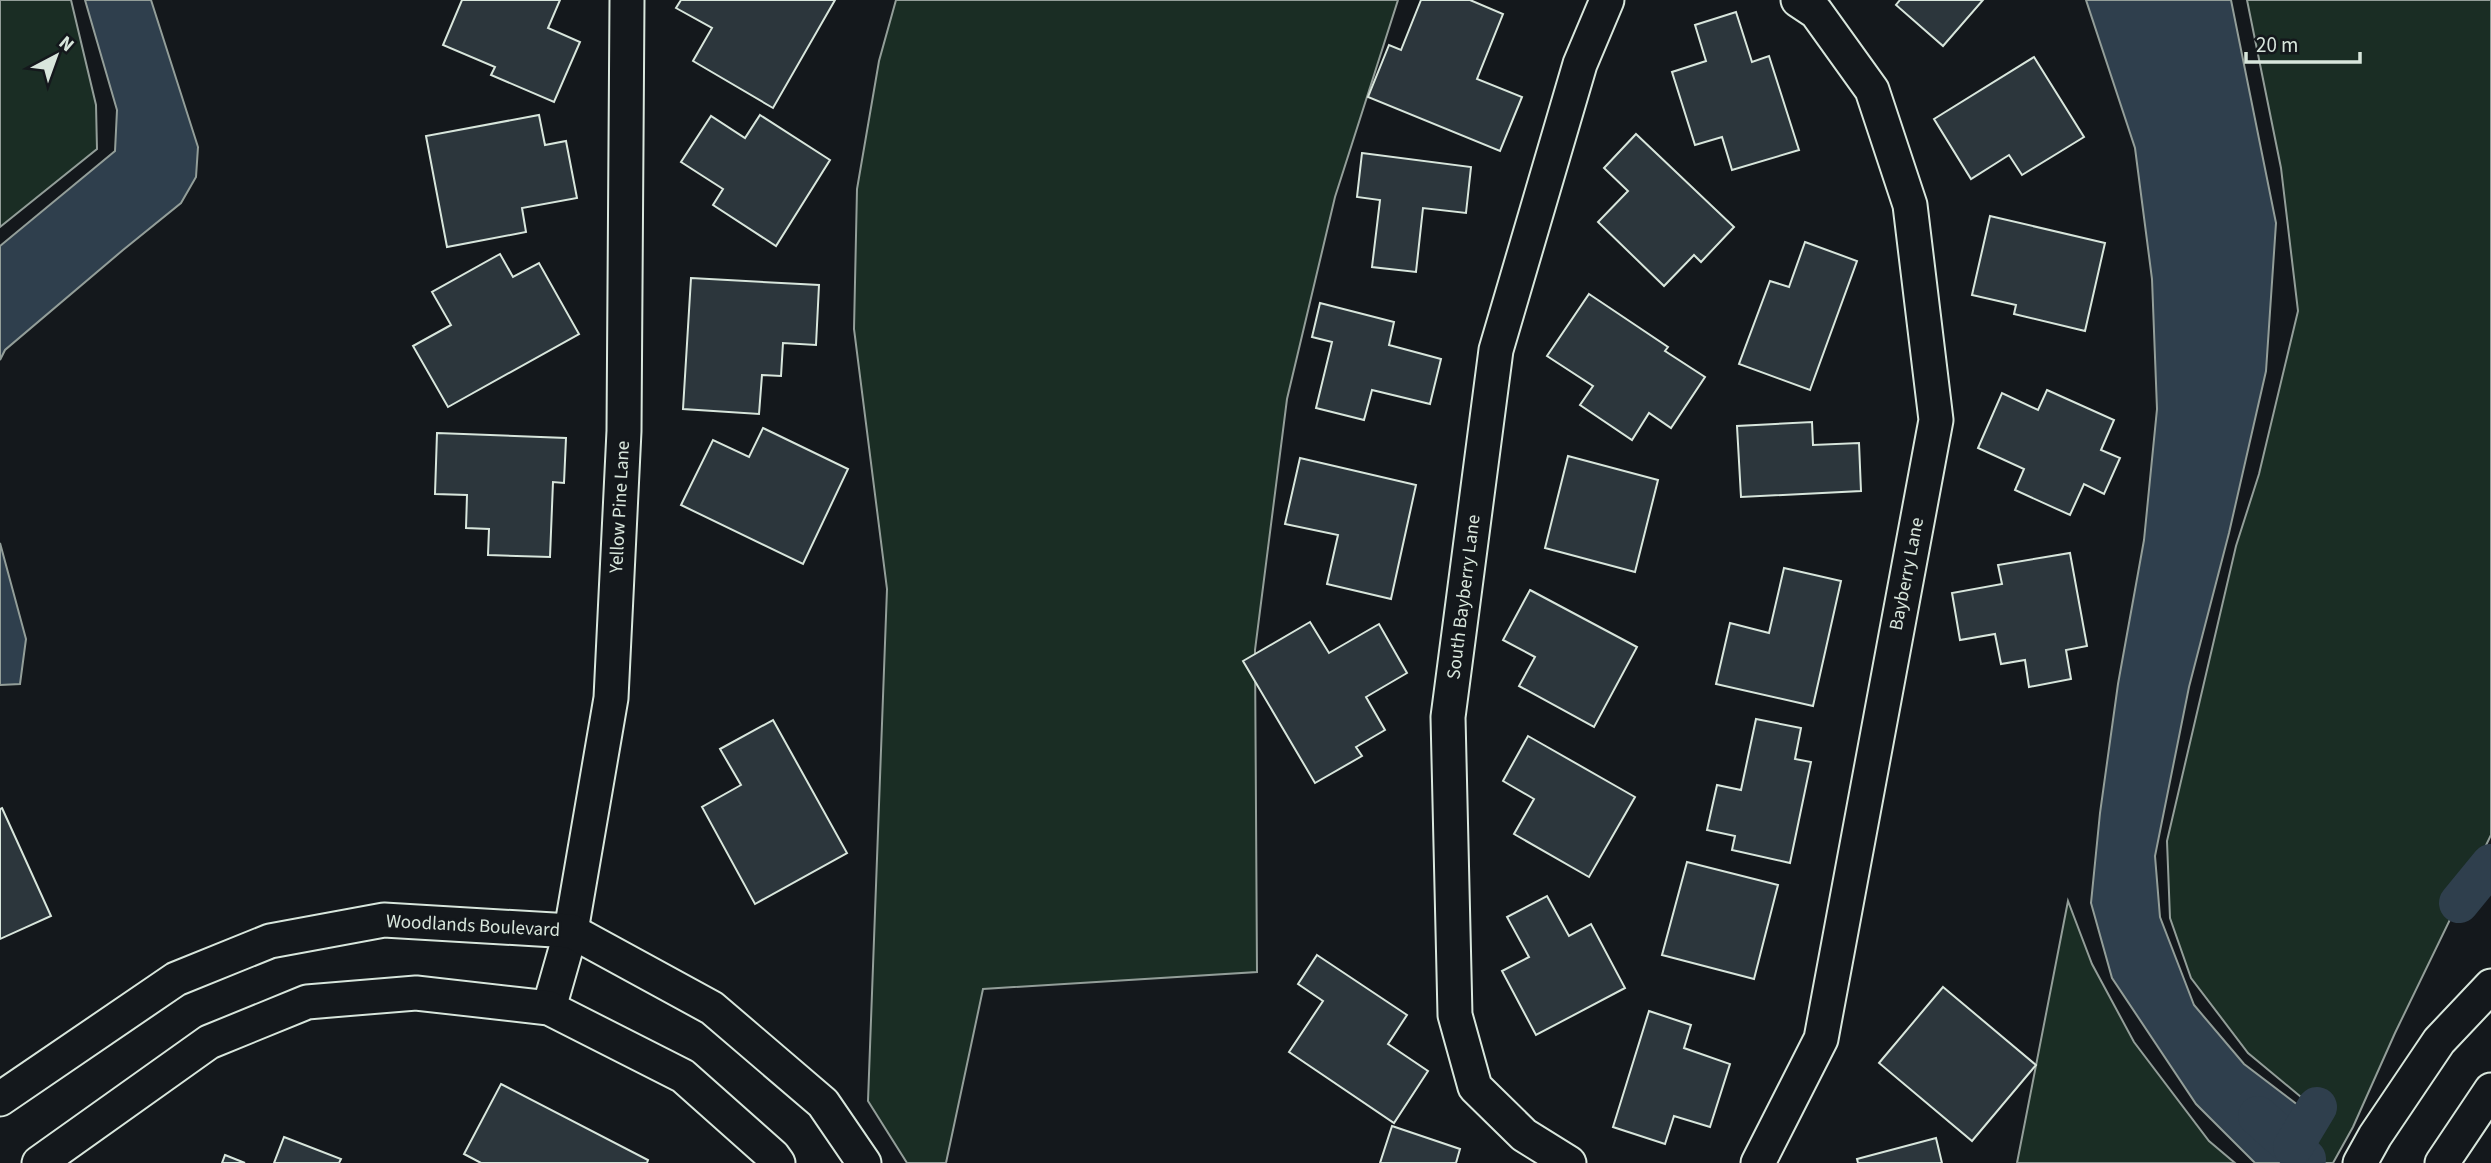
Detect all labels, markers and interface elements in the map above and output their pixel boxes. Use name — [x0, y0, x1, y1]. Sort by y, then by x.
north arrow — [21, 21, 91, 91]
scale bar — [2246, 21, 2360, 65]
text: N — [53, 30, 80, 59]
text: 20 m — [2256, 30, 2298, 60]
street label: Yellow Pine Lane — [603, 440, 637, 575]
street label: South Bayberry Lane — [1440, 513, 1488, 681]
street label: Bayberry Lane — [1883, 515, 1931, 633]
street label: Woodlands Boulevard — [385, 908, 561, 944]

